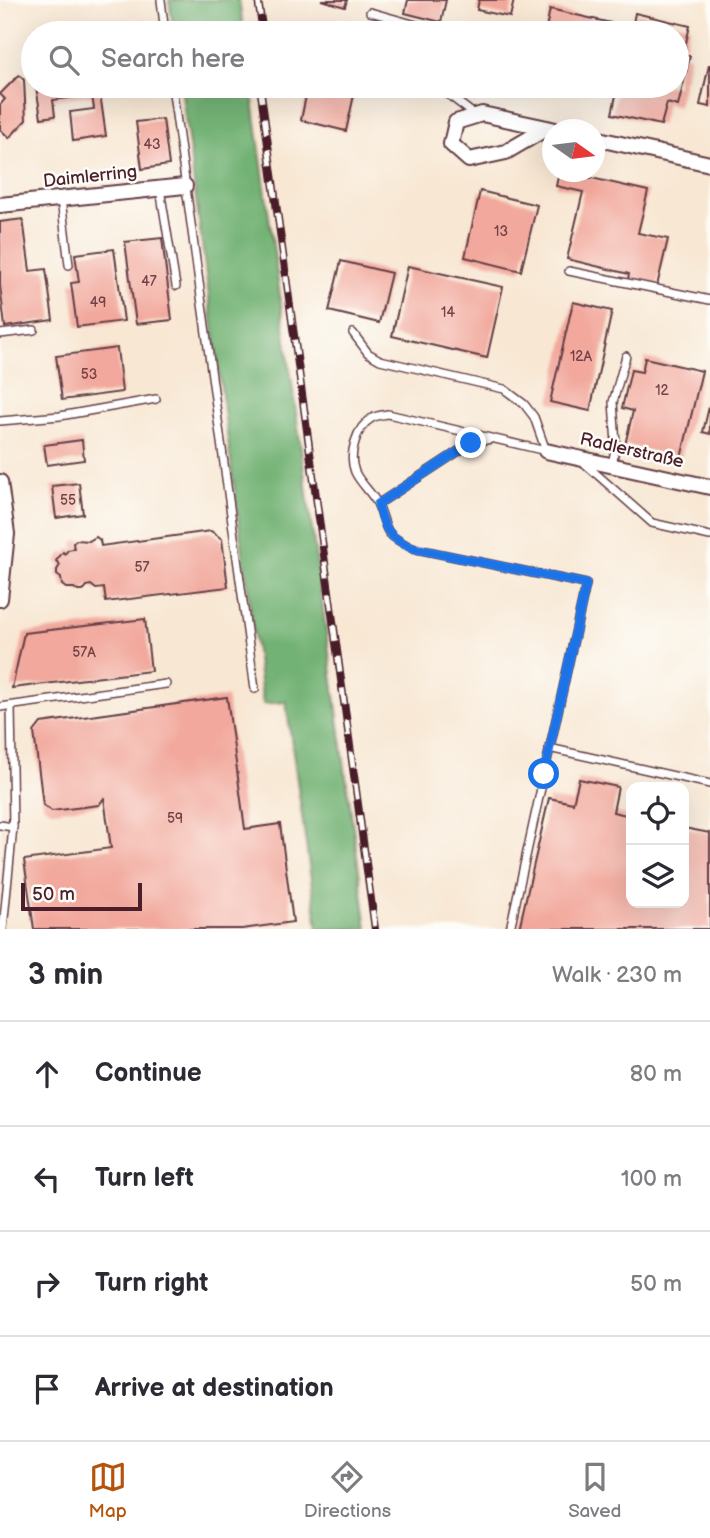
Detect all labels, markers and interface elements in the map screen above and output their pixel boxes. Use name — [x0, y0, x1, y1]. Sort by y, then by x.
search box — [21, 21, 689, 98]
icon: search — [45, 41, 83, 79]
text: Search here — [101, 44, 245, 75]
north arrow — [542, 119, 605, 182]
house number: 43 — [143, 136, 161, 153]
street label: Daimlerring — [42, 161, 138, 192]
house number: 13 — [494, 223, 508, 240]
house number: 47 — [141, 273, 157, 290]
house number: 49 — [90, 294, 106, 311]
house number: 14 — [441, 304, 455, 321]
house number: 12A — [570, 348, 593, 365]
house number: 53 — [81, 366, 97, 383]
house number: 12 — [655, 382, 670, 399]
route end — [455, 427, 486, 458]
street label: Radlerstraße — [578, 428, 686, 473]
house number: 55 — [60, 492, 76, 509]
house number: 57 — [135, 559, 150, 576]
house number: 57A — [72, 644, 96, 661]
route start — [528, 758, 559, 789]
map controls — [626, 782, 689, 908]
button: locate — [626, 782, 689, 845]
house number: 59 — [167, 810, 183, 827]
button: layers — [626, 845, 689, 908]
scale bar — [21, 880, 142, 912]
text: 50 m — [32, 883, 75, 906]
text: 3 min — [28, 957, 103, 993]
text: Walk · 230 m — [552, 961, 682, 989]
icon: ahead — [28, 1055, 66, 1093]
text: Continue — [95, 1058, 202, 1089]
text: 80 m — [630, 1060, 682, 1088]
icon: left — [28, 1160, 66, 1198]
text: Turn left — [95, 1163, 194, 1194]
text: 100 m — [621, 1165, 682, 1193]
icon: right — [28, 1265, 66, 1303]
text: Turn right — [95, 1268, 208, 1299]
text: 50 m — [630, 1270, 682, 1298]
icon: arrive — [28, 1370, 66, 1408]
text: Arrive at destination — [95, 1373, 334, 1404]
tab: Map — [89, 1458, 127, 1523]
tab: Directions — [304, 1458, 391, 1523]
tab: Saved — [568, 1458, 621, 1523]

